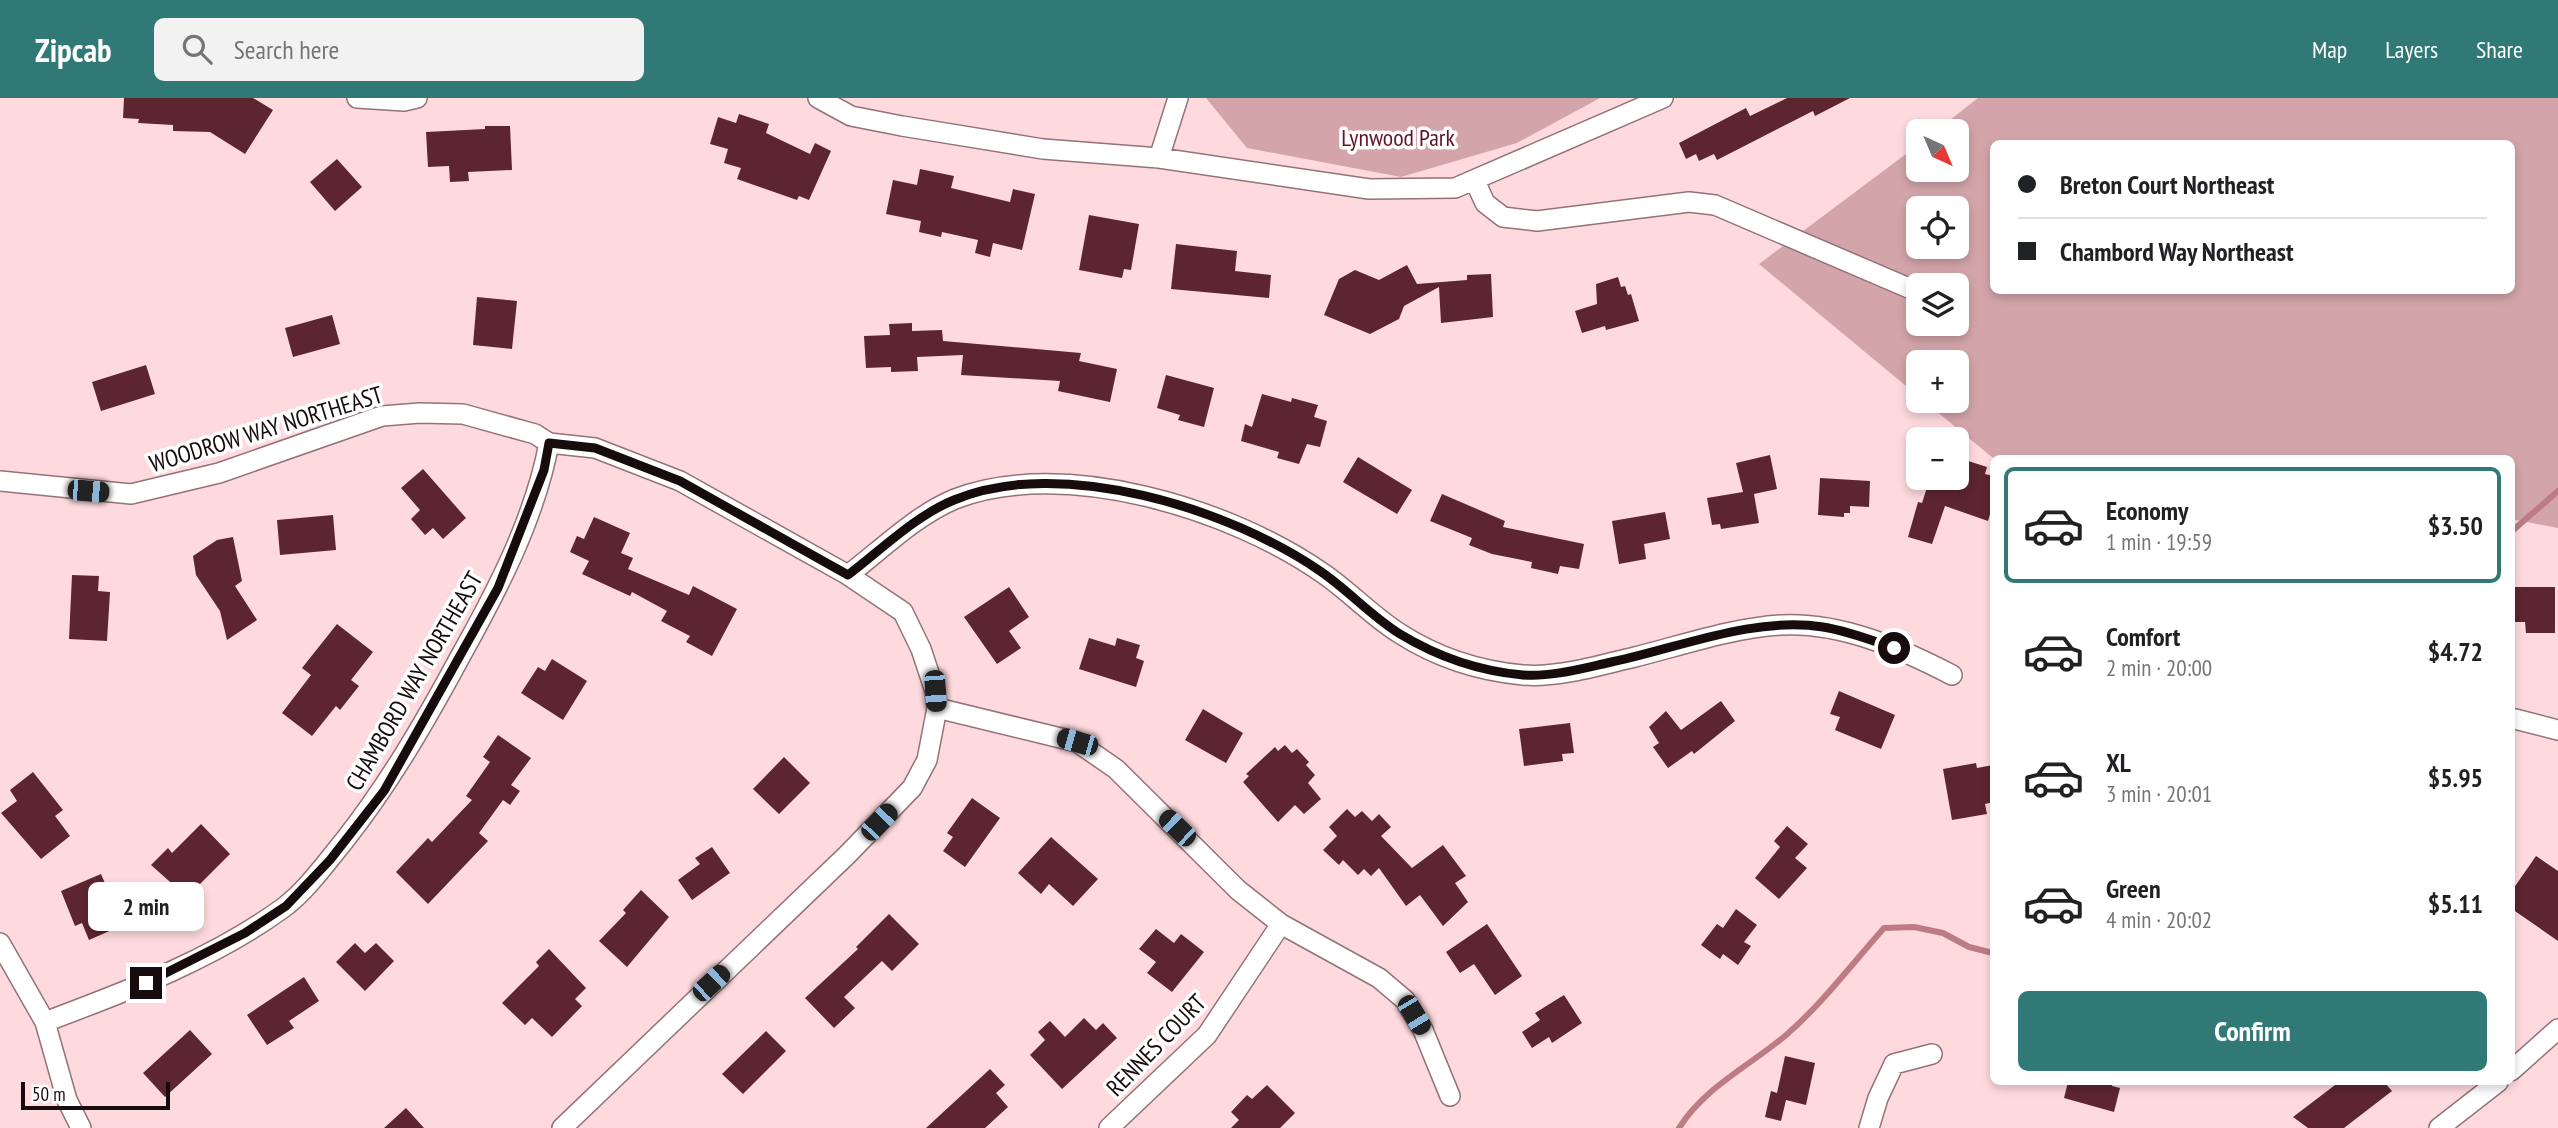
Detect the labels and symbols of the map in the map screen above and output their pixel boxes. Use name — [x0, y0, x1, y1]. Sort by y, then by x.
north arrow — [1906, 119, 1969, 182]
park label: Lynwood Park — [1341, 122, 1455, 153]
street label: WOODROW WAY NORTHEAST — [146, 379, 387, 479]
car — [67, 479, 110, 503]
street label: CHAMBORD WAY NORTHEAST — [339, 566, 489, 796]
route start — [1878, 632, 1910, 664]
car — [924, 669, 947, 713]
car — [1054, 726, 1101, 758]
car — [857, 800, 902, 844]
car — [1155, 806, 1200, 850]
callout: 2 min — [88, 882, 204, 930]
car — [689, 961, 734, 1005]
route end — [130, 967, 162, 999]
street label: RENNES COURT — [1100, 987, 1213, 1103]
car — [1395, 992, 1434, 1038]
scale bar — [21, 1079, 170, 1111]

